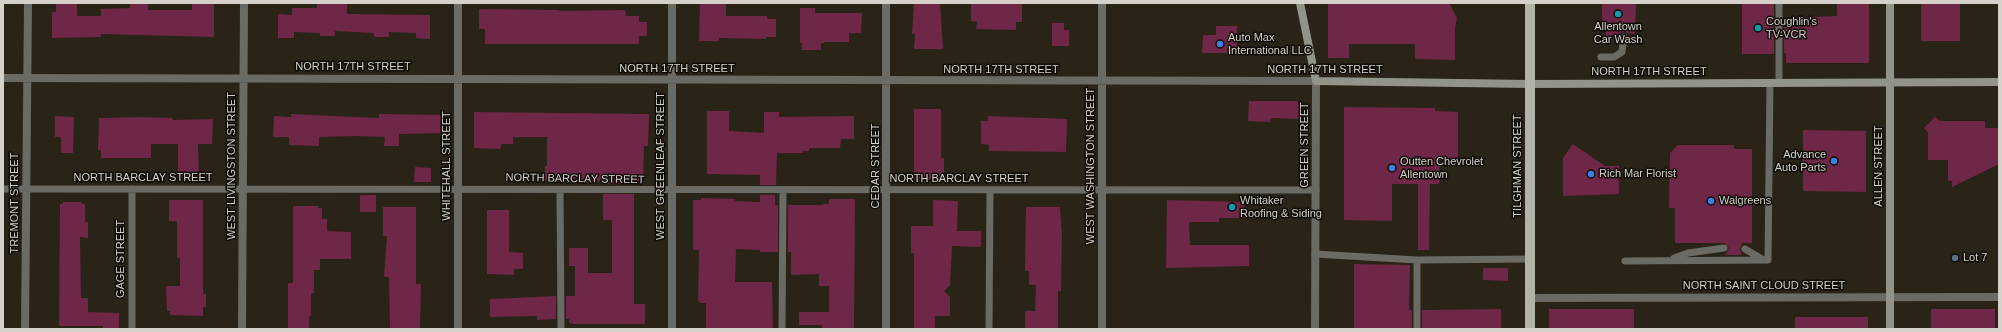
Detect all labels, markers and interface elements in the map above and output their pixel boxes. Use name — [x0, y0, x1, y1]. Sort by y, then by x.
marker: Allentown Car Wash — [1613, 9, 1623, 19]
place label: Coughlin's TV-VCR — [1766, 15, 1817, 41]
place label: Allentown Car Wash — [1594, 20, 1642, 46]
marker: Coughlin's TV-VCR — [1753, 23, 1763, 33]
place label: Auto Max International LLC — [1228, 31, 1312, 57]
marker: Auto Max International LLC — [1215, 39, 1225, 49]
street label: NORTH 17TH STREET — [295, 60, 411, 74]
street label: NORTH 17TH STREET — [619, 62, 735, 76]
street label: NORTH 17TH STREET — [943, 63, 1059, 77]
street label: NORTH 17TH STREET — [1267, 63, 1383, 77]
street label: NORTH 17TH STREET — [1591, 65, 1707, 79]
street label: WEST WASHINGTON STREET — [1084, 88, 1098, 244]
street label: WEST LIVINGSTON STREET — [225, 92, 239, 240]
street label: WEST GREENLEAF STREET — [654, 92, 668, 240]
street label: GREEN STREET — [1298, 102, 1312, 188]
street label: WHITEHALL STREET — [440, 111, 454, 221]
street label: TILGHMAN STREET — [1511, 114, 1525, 218]
street label: CEDAR STREET — [869, 124, 883, 208]
street label: ALLEN STREET — [1872, 125, 1886, 207]
place label: Advance Auto Parts — [1775, 148, 1826, 174]
street label: TREMONT STREET — [8, 153, 22, 253]
place label: Outten Chevrolet Allentown — [1400, 155, 1483, 181]
marker: Advance Auto Parts — [1829, 156, 1839, 166]
marker: Outten Chevrolet Allentown — [1387, 163, 1397, 173]
place label: Rich Mar Florist — [1599, 167, 1676, 181]
marker: Rich Mar Florist — [1586, 169, 1596, 179]
street label: NORTH BARCLAY STREET — [74, 171, 212, 185]
street label: NORTH BARCLAY STREET — [505, 171, 645, 187]
street label: NORTH BARCLAY STREET — [890, 172, 1028, 186]
place label: Whitaker Roofing & Siding — [1240, 194, 1322, 220]
place label: Walgreens — [1719, 194, 1771, 208]
marker: Walgreens — [1706, 196, 1716, 206]
marker: Whitaker Roofing & Siding — [1227, 202, 1237, 212]
street label: GAGE STREET — [114, 220, 128, 298]
place label: Lot 7 — [1963, 251, 1987, 265]
marker: Lot 7 — [1950, 253, 1960, 263]
street label: NORTH SAINT CLOUD STREET — [1683, 279, 1845, 293]

